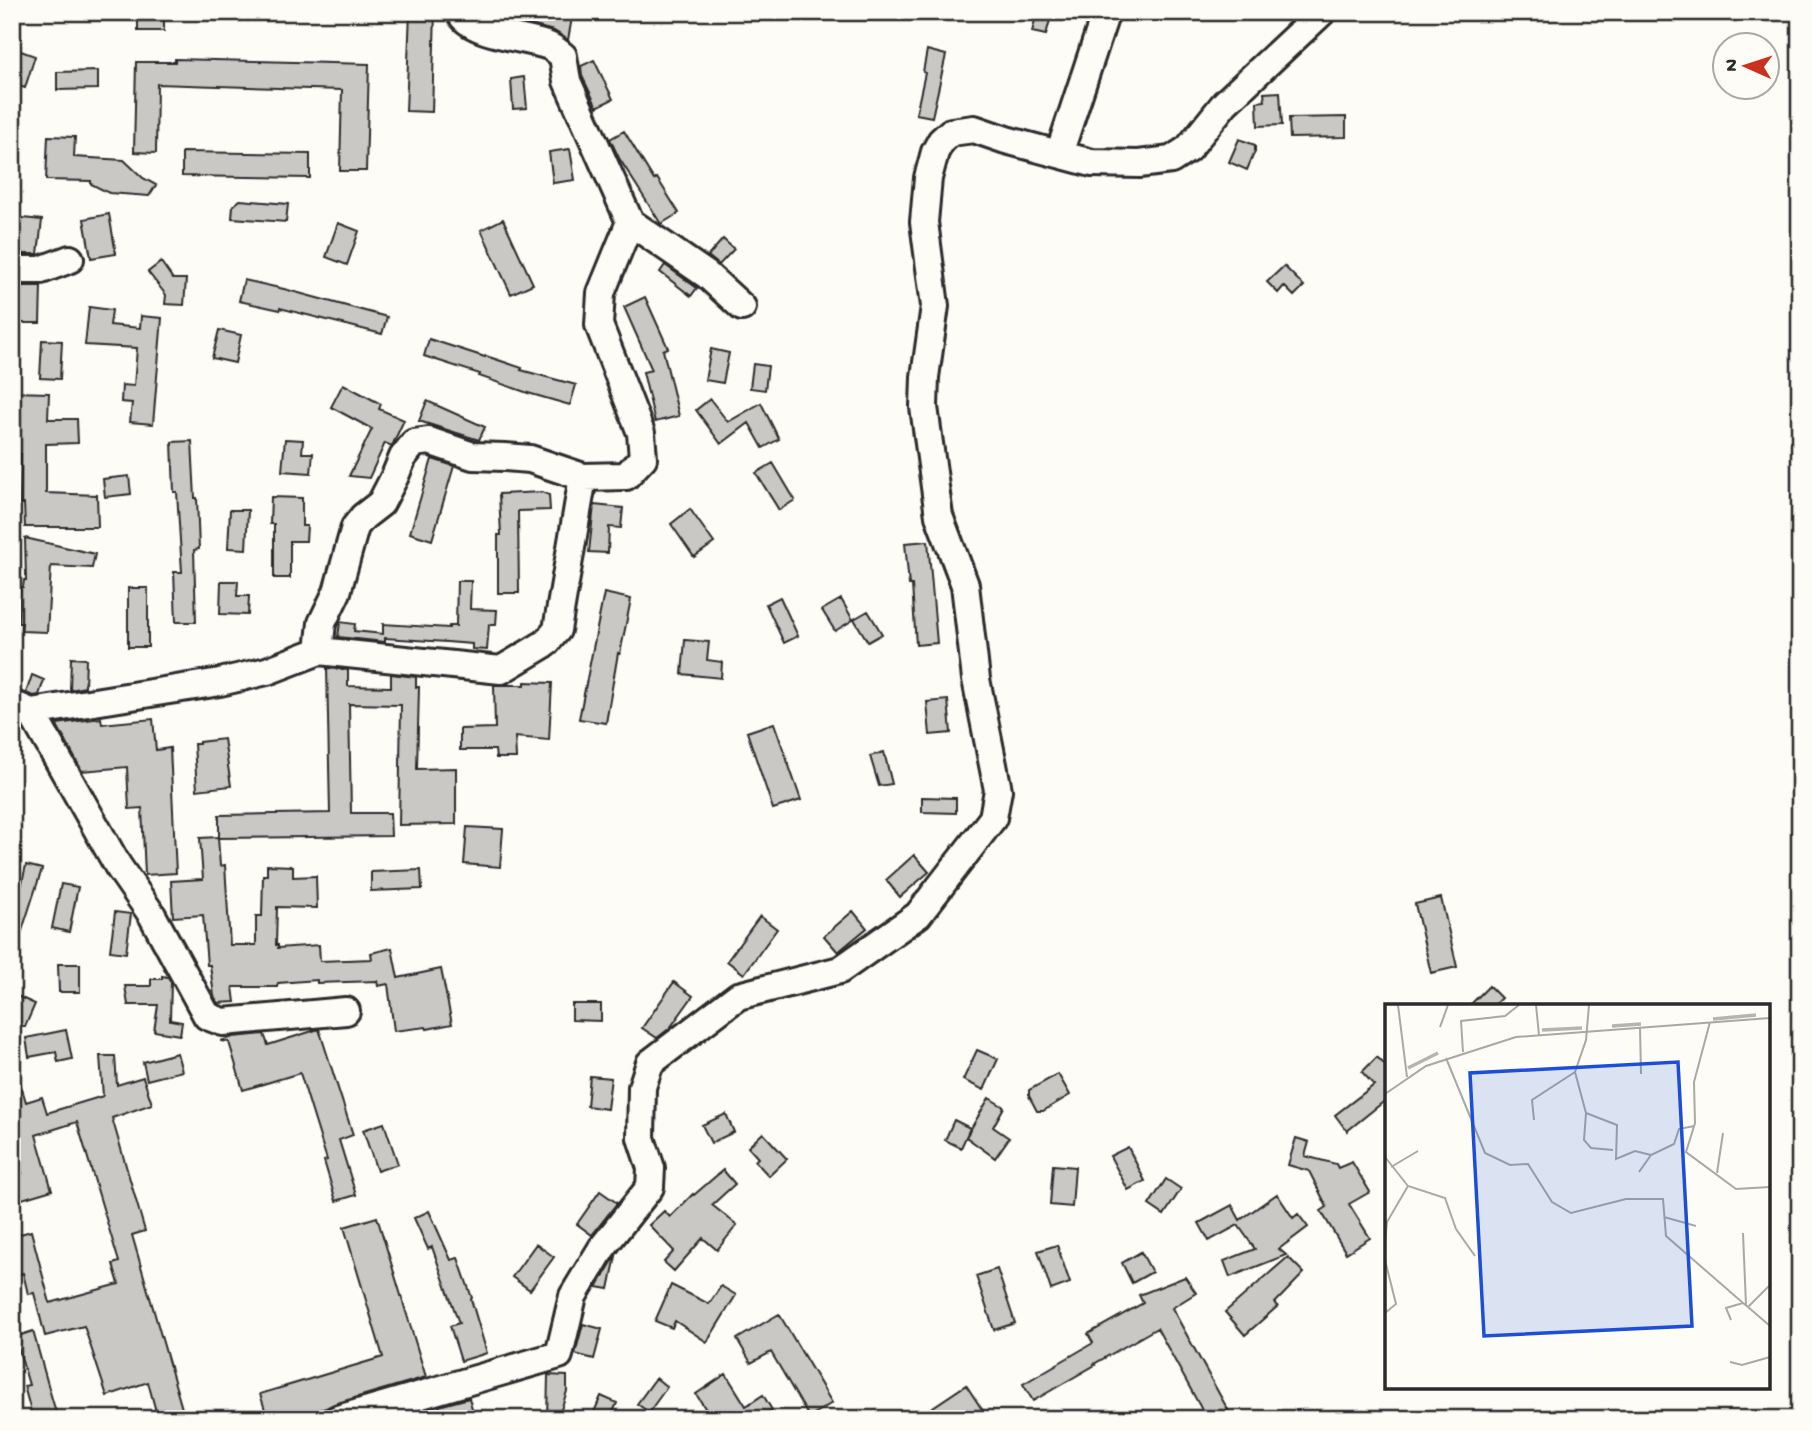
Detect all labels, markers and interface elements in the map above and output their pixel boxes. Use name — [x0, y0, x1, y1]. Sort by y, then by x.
north arrow — [1710, 32, 1780, 102]
text: N — [1721, 58, 1744, 72]
inset map — [1385, 1004, 1770, 1389]

